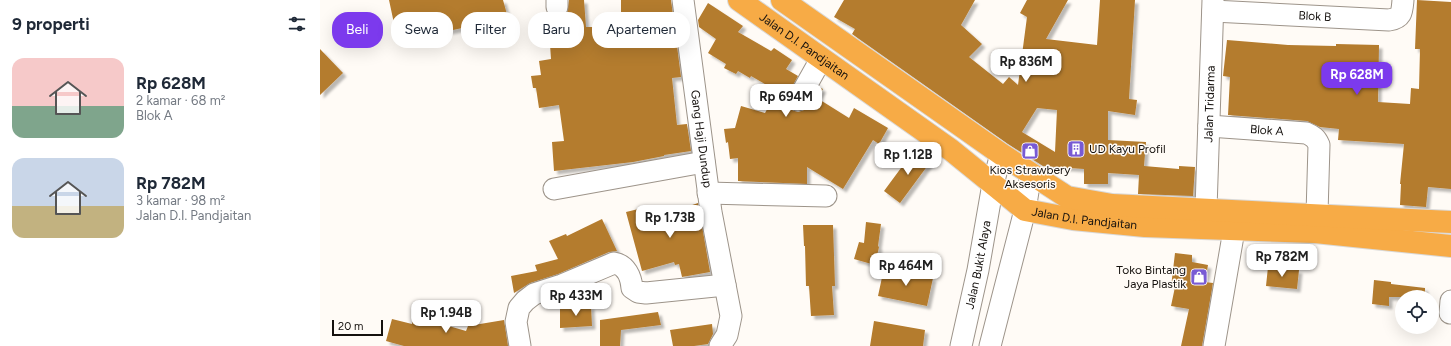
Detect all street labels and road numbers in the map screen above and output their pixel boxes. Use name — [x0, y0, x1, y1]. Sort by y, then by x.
street label: Blok B — [1298, 8, 1332, 24]
street label: Jalan D.I. Pandjaitan — [757, 10, 852, 83]
street label: Jalan Tridarma — [1201, 65, 1218, 143]
street label: Gang Haji Dundup — [688, 89, 715, 189]
street label: Blok A — [1249, 122, 1284, 138]
street label: Jalan D.I. Pandjaitan — [1030, 204, 1138, 232]
street label: Jalan Bukit Alaya — [962, 219, 994, 310]

